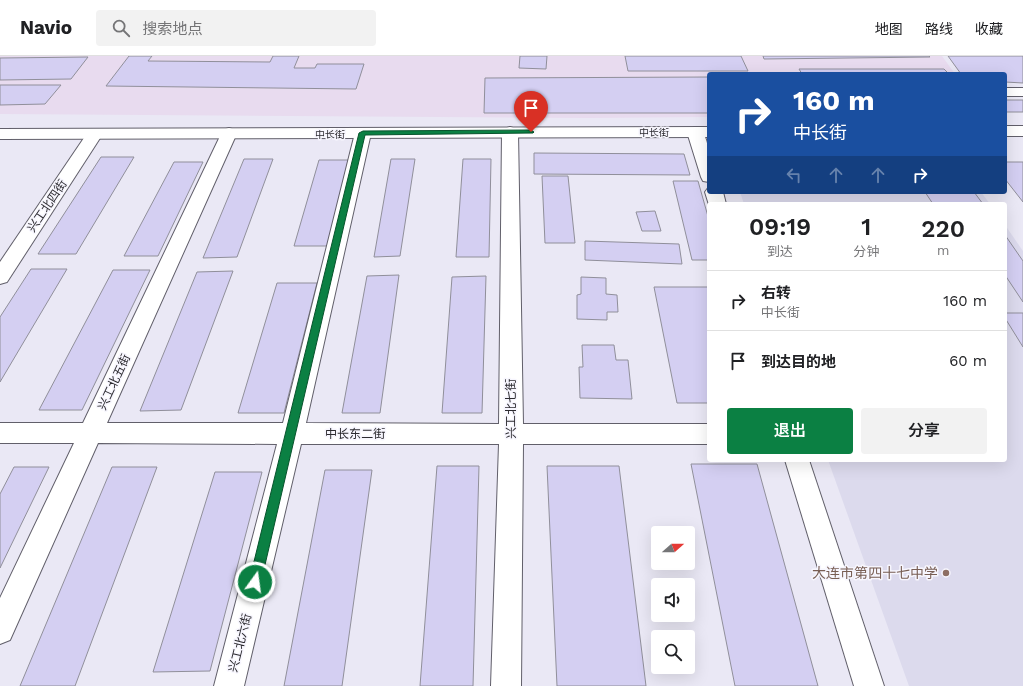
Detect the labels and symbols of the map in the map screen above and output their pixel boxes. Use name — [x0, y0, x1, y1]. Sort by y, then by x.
pin — [514, 91, 548, 132]
street label: 中长街 — [639, 127, 669, 138]
street label: 中长街 — [315, 129, 345, 140]
street label: 兴工北四街 — [24, 177, 70, 235]
street label: 兴工北五街 — [95, 352, 133, 412]
street label: 兴工北七街 — [504, 379, 518, 439]
street label: 中长东二街 — [325, 427, 385, 441]
north arrow — [651, 526, 695, 570]
position arrow — [234, 561, 276, 603]
place label: 大连市第四十七中学 — [812, 565, 938, 581]
marker: 大连市第四十七中学 — [941, 568, 951, 578]
street label: 兴工北六街 — [226, 612, 254, 674]

